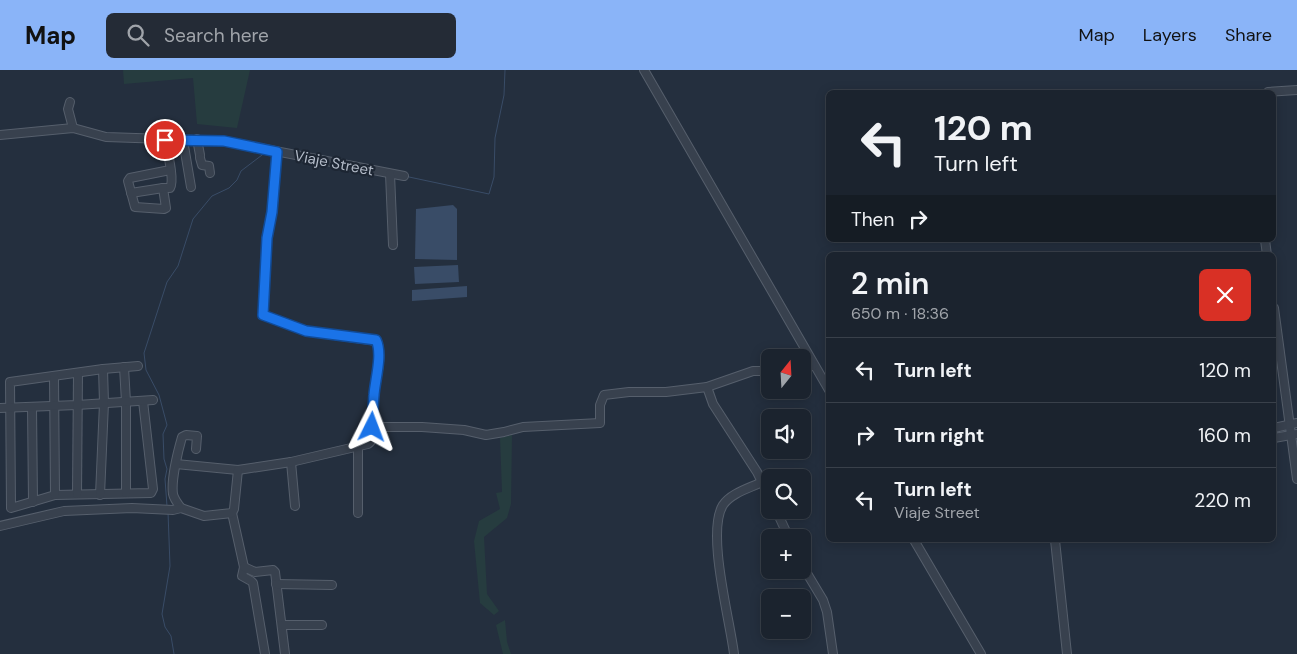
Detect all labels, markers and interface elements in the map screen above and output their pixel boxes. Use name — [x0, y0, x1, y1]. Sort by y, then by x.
search box — [106, 13, 456, 58]
text: Map — [25, 20, 76, 51]
icon: search — [124, 21, 152, 49]
text: Search here — [164, 23, 269, 48]
text: Map — [1079, 23, 1115, 47]
text: Layers — [1143, 23, 1197, 47]
text: Share — [1225, 23, 1272, 47]
text: 120 m — [934, 105, 1033, 151]
icon: left — [851, 110, 916, 175]
pin — [144, 119, 186, 161]
icon: arrive — [151, 126, 179, 154]
street label: Viaje Street — [293, 146, 376, 181]
text: Turn left — [934, 149, 1018, 178]
icon: right — [904, 205, 932, 233]
text: Then — [851, 207, 894, 232]
text: 2 min — [851, 264, 929, 303]
button: close — [1199, 269, 1251, 321]
text: 650 m · 18:36 — [851, 303, 949, 324]
north arrow — [761, 349, 811, 399]
map controls — [761, 349, 811, 639]
icon: left — [851, 356, 879, 384]
text: Turn left — [894, 358, 972, 383]
text: 120 m — [1199, 358, 1251, 383]
position arrow — [345, 400, 397, 452]
button: sound — [761, 409, 811, 459]
icon: right — [851, 421, 879, 449]
text: Turn right — [894, 423, 984, 448]
text: 160 m — [1198, 423, 1251, 448]
button: search — [761, 469, 811, 519]
text: Turn left — [894, 477, 972, 502]
icon: left — [851, 486, 879, 514]
text: 220 m — [1194, 488, 1251, 513]
text: Viaje Street — [894, 502, 980, 523]
button: + — [761, 529, 811, 579]
button: − — [761, 589, 811, 639]

